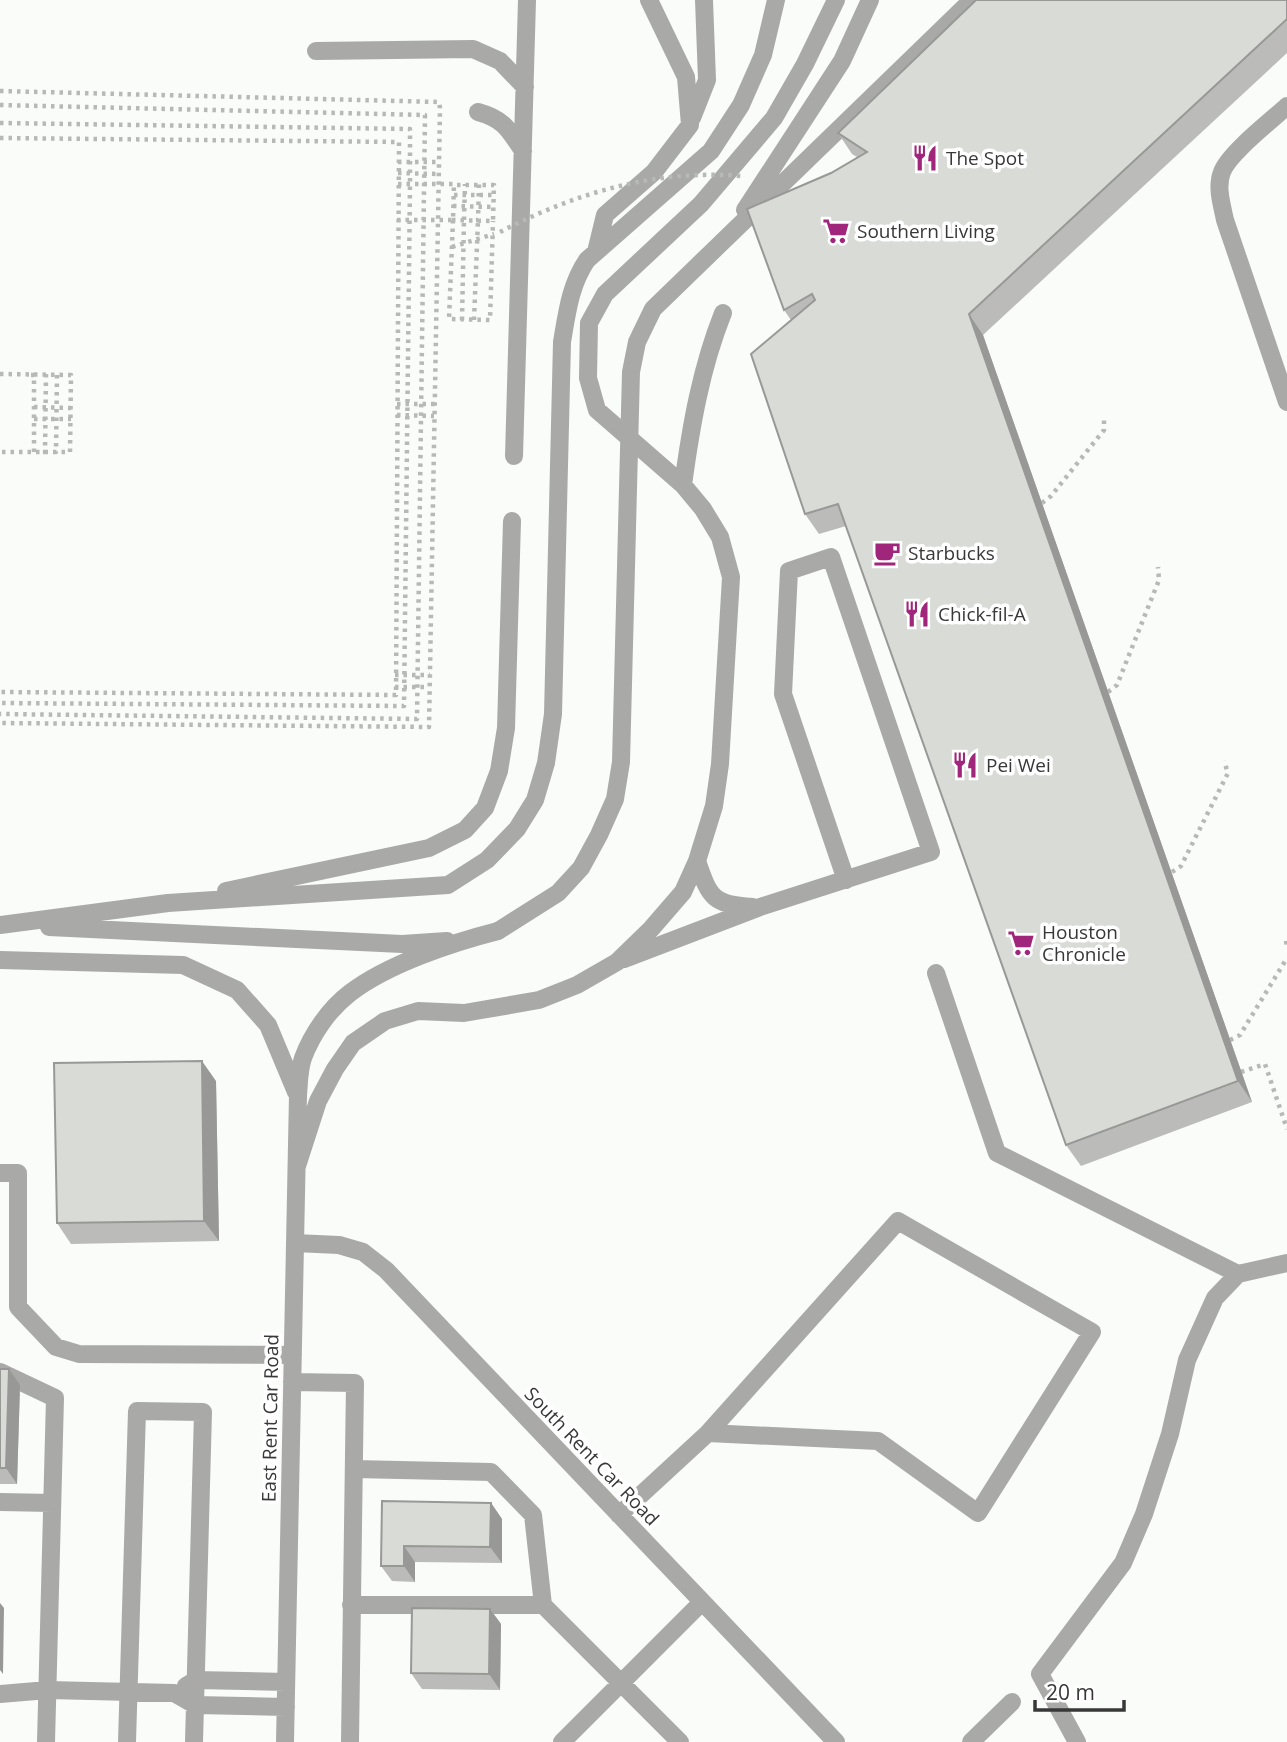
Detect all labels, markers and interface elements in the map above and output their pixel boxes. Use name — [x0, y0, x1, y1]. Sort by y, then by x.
restaurant icon: The Spot — [910, 143, 940, 173]
place label: The Spot — [946, 145, 1024, 171]
supermarket icon: Southern Living — [821, 216, 851, 246]
place label: Southern Living — [857, 218, 995, 244]
cafe icon: Starbucks — [872, 538, 902, 568]
place label: Starbucks — [908, 540, 995, 566]
restaurant icon: Chick-fil-A — [902, 599, 932, 629]
place label: Chick-fil-A — [938, 601, 1026, 627]
restaurant icon: Pei Wei — [950, 750, 980, 780]
place label: Pei Wei — [986, 752, 1051, 778]
place label: Houston Chronicle — [1042, 919, 1126, 967]
supermarket icon: Houston Chronicle — [1006, 928, 1036, 958]
street label: East Rent Car Road — [256, 1334, 284, 1502]
street label: South Rent Car Road — [519, 1381, 665, 1531]
scale bar — [1035, 1668, 1124, 1712]
text: 20 m — [1046, 1678, 1095, 1706]

